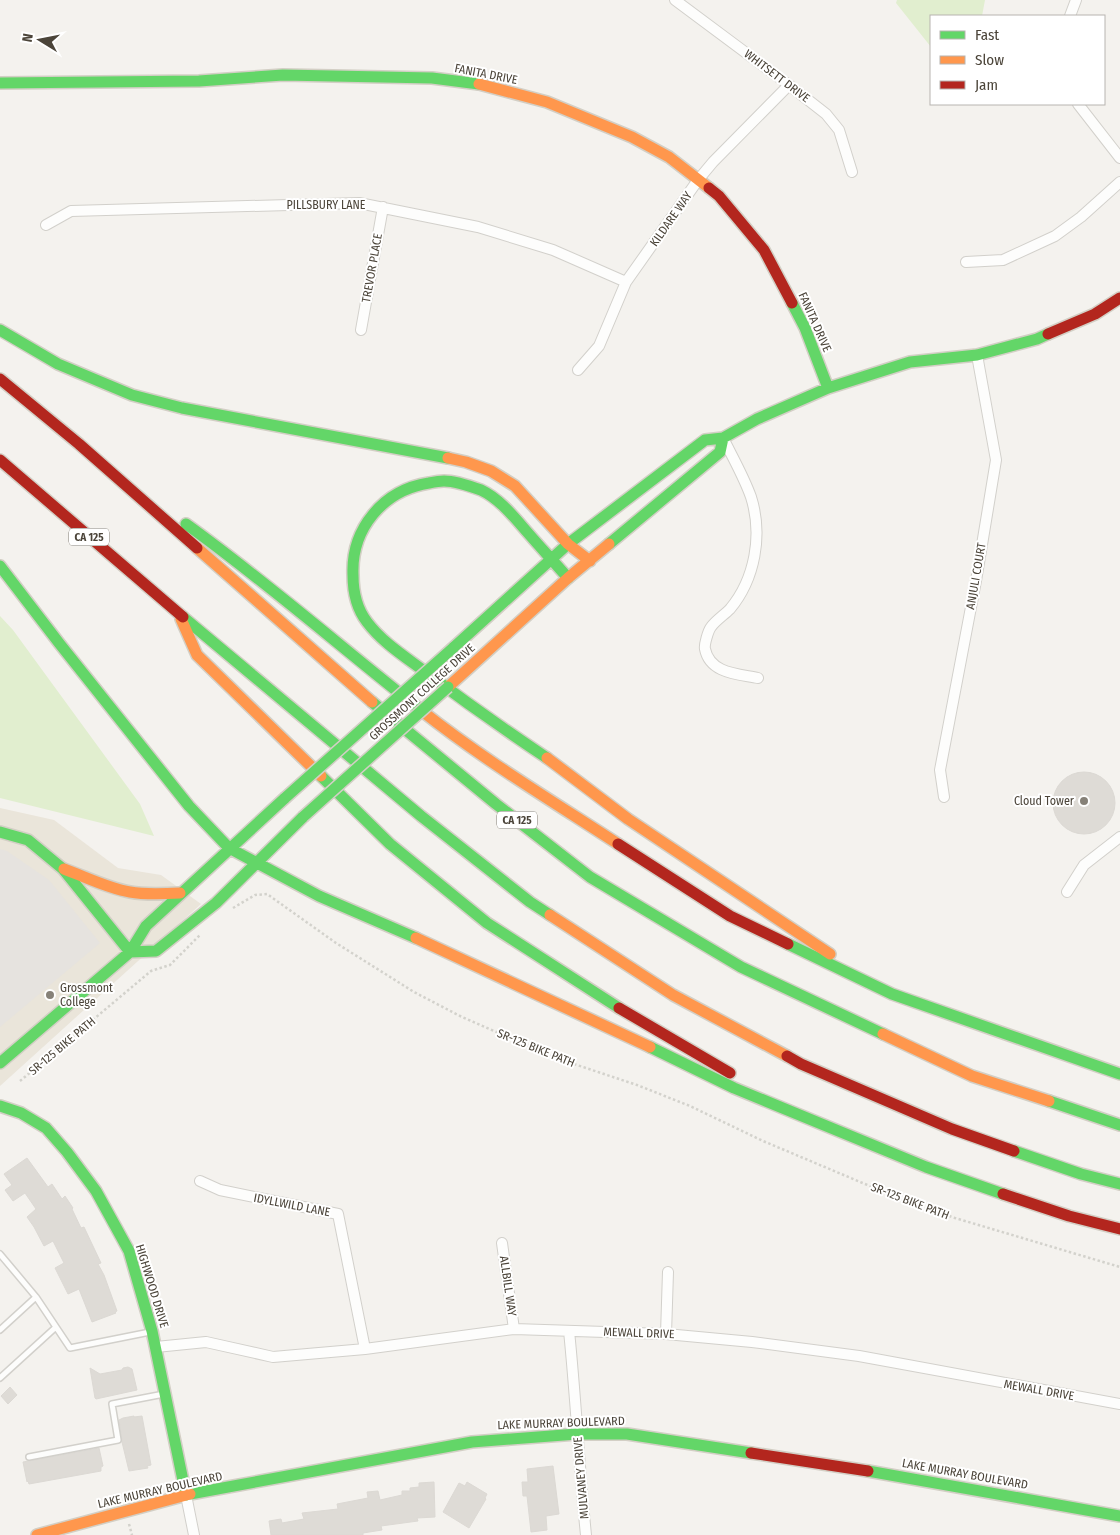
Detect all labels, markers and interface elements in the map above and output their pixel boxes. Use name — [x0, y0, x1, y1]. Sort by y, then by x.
north arrow — [15, 15, 65, 65]
legend — [930, 15, 1105, 105]
text: Fast — [975, 26, 999, 44]
text: N — [19, 32, 37, 43]
street label: WHITSETT DRIVE — [741, 47, 813, 105]
text: Slow — [975, 51, 1004, 69]
street label: FANITA DRIVE — [453, 61, 519, 87]
text: Jam — [975, 76, 998, 94]
street label: KILDARE WAY — [647, 189, 695, 249]
street label: PILLSBURY LANE — [286, 198, 366, 212]
street label: TREVOR PLACE — [359, 232, 385, 304]
street label: FANITA DRIVE — [796, 290, 835, 354]
road number: CA 125 — [69, 528, 109, 546]
street label: ANJULI COURT — [963, 541, 989, 610]
street label: GROSSMONT COLLEGE DRIVE — [366, 641, 478, 743]
place label: Cloud Tower — [1014, 794, 1075, 808]
marker: Cloud Tower — [1078, 795, 1090, 807]
road number: CA 125 — [497, 812, 537, 828]
place label: Grossmont College — [60, 981, 113, 1009]
marker: Grossmont College — [44, 989, 56, 1001]
street label: SR-125 BIKE PATH — [26, 1014, 98, 1078]
street label: SR-125 BIKE PATH — [495, 1026, 577, 1070]
street label: SR-125 BIKE PATH — [869, 1180, 951, 1222]
street label: IDYLLWILD LANE — [253, 1191, 332, 1219]
street label: HIGHWOOD DRIVE — [133, 1242, 171, 1330]
street label: ALLBILL WAY — [497, 1255, 519, 1317]
street label: MEWALL DRIVE — [603, 1325, 675, 1341]
street label: MEWALL DRIVE — [1003, 1377, 1076, 1403]
street label: LAKE MURRAY BOULEVARD — [497, 1414, 625, 1432]
street label: MULVANEY DRIVE — [570, 1436, 592, 1520]
street label: LAKE MURRAY BOULEVARD — [901, 1456, 1029, 1492]
street label: LAKE MURRAY BOULEVARD — [96, 1469, 224, 1511]

